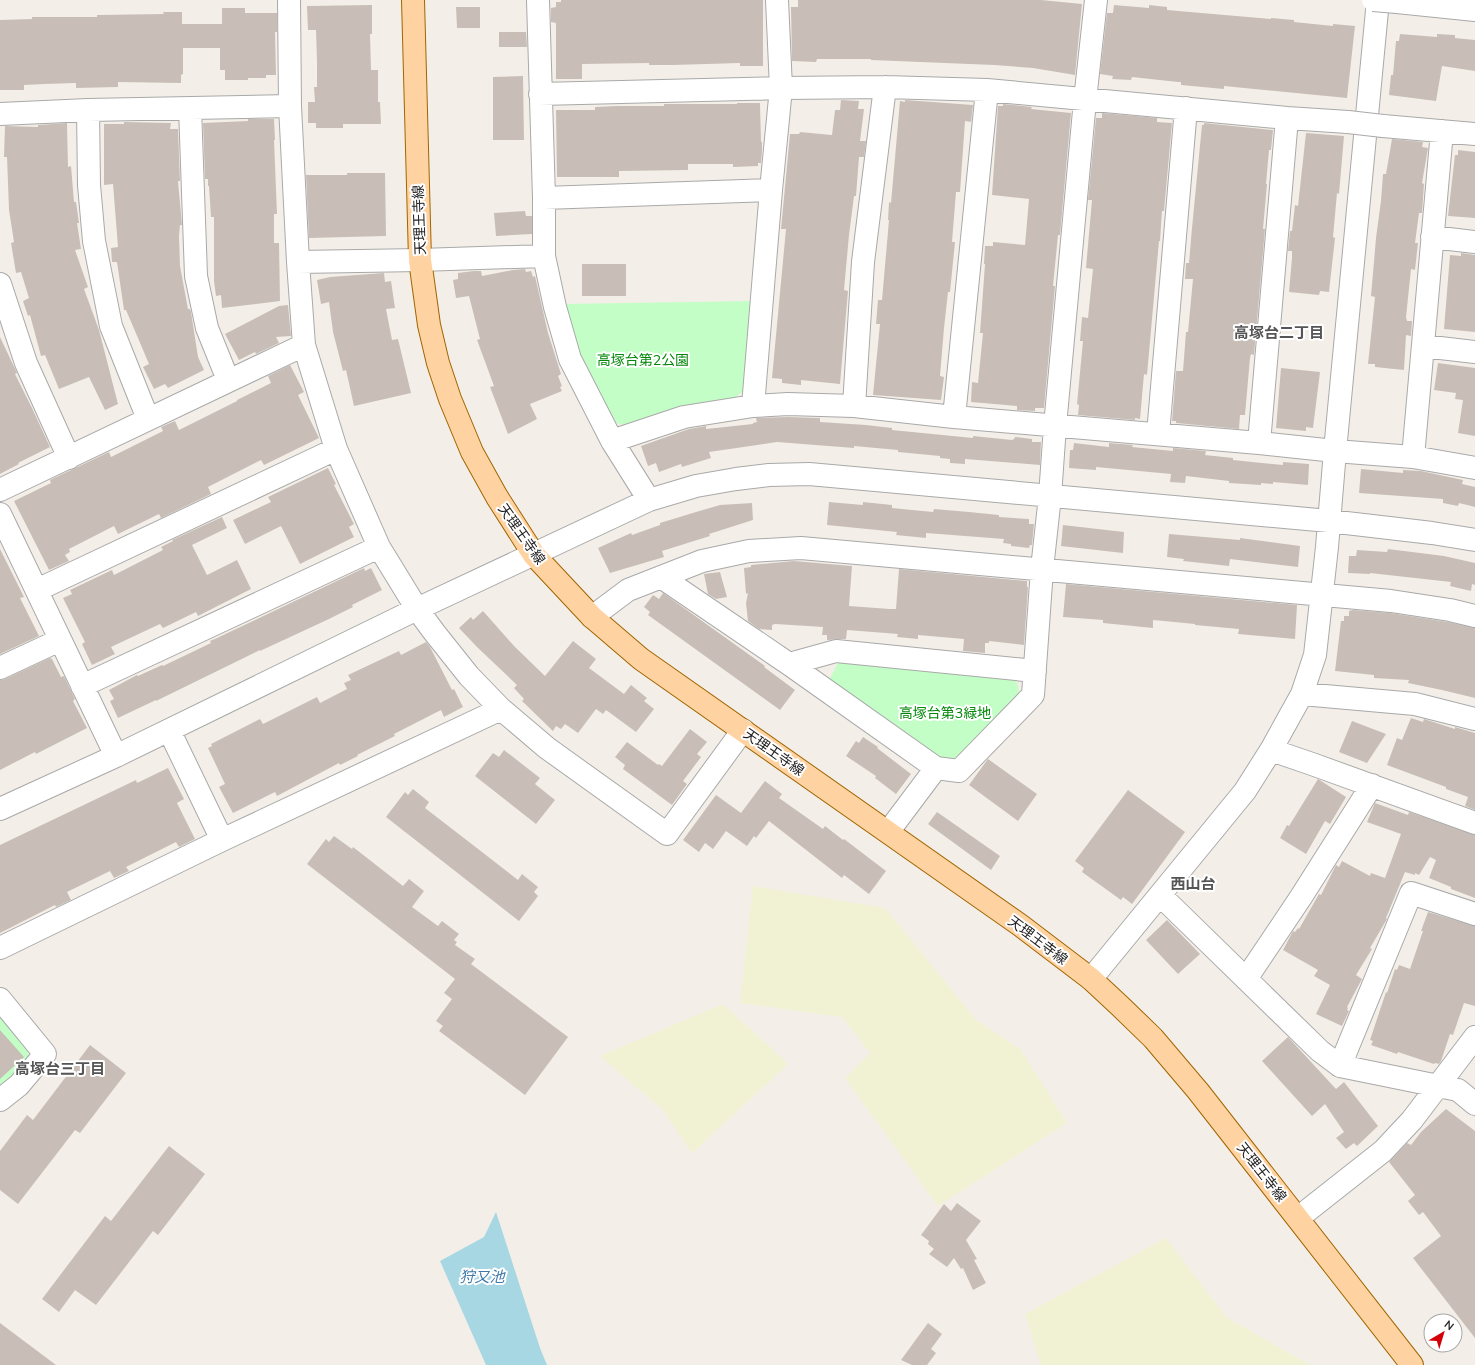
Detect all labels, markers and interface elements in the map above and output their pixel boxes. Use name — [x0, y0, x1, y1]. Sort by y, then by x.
street label: 天理王寺線 — [409, 185, 429, 255]
district label: 高塚台二丁目 — [1234, 323, 1324, 342]
park label: 高塚台第2公園 — [597, 351, 689, 369]
street label: 天理王寺線 — [495, 500, 549, 568]
park label: 高塚台第3緑地 — [899, 704, 991, 722]
street label: 天理王寺線 — [740, 725, 808, 779]
district label: 西山台 — [1170, 874, 1216, 893]
street label: 天理王寺線 — [1005, 912, 1071, 968]
district label: 高塚台三丁目 — [15, 1059, 105, 1078]
street label: 天理王寺線 — [1233, 1139, 1291, 1205]
water label: 狩又池 — [459, 1267, 506, 1286]
north arrow — [1423, 1313, 1463, 1353]
text: N — [1442, 1317, 1457, 1333]

